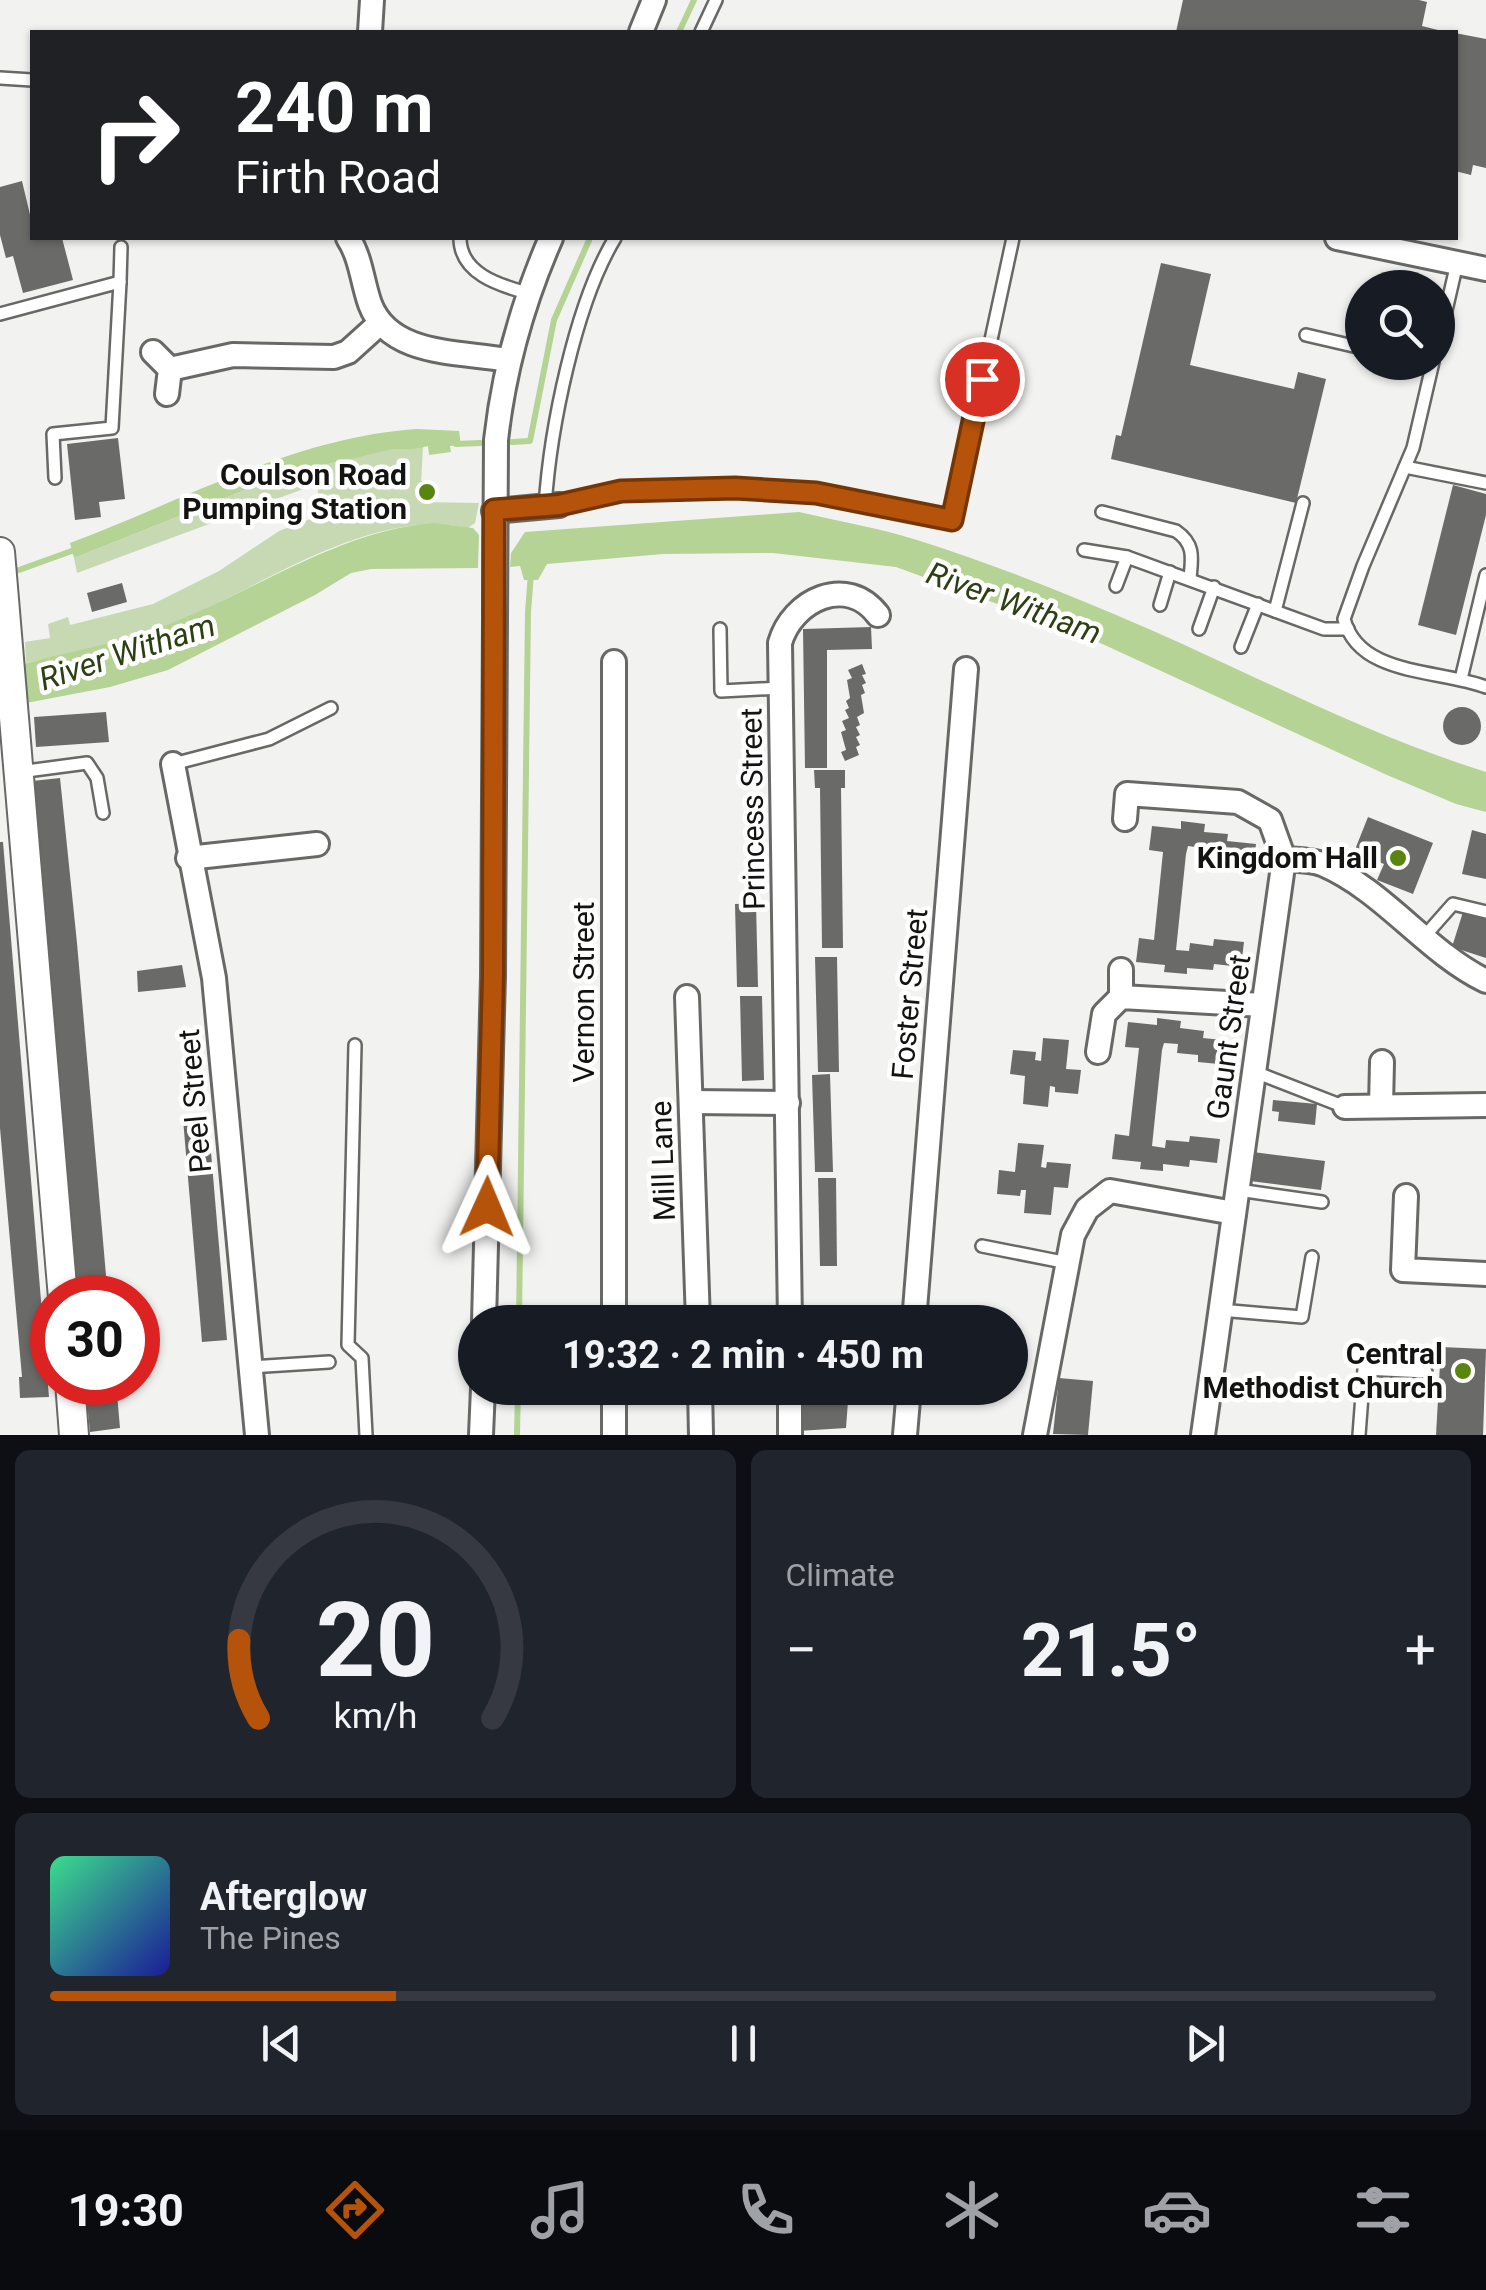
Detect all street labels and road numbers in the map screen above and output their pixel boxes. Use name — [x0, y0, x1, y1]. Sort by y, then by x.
street label: Princess Street — [733, 708, 772, 910]
street label: Vernon Street — [566, 901, 601, 1083]
street label: Foster Street — [885, 907, 934, 1081]
street label: Gaunt Street — [1200, 952, 1257, 1122]
street label: Peel Street — [171, 1028, 218, 1175]
street label: Mill Lane — [643, 1100, 682, 1222]

